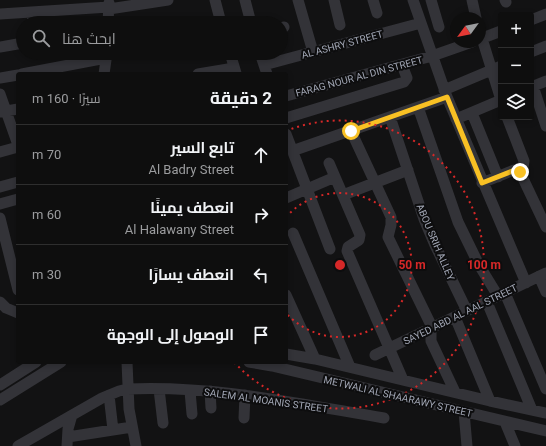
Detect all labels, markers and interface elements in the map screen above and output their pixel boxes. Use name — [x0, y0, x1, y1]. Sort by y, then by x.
north arrow — [450, 12, 486, 48]
map controls — [498, 12, 534, 120]
button: + — [498, 12, 534, 48]
search box — [16, 16, 288, 60]
icon: search — [30, 27, 52, 49]
street label: AL ASHRY STREET — [300, 28, 384, 61]
text: ابحث هنا — [62, 30, 116, 48]
button: − — [498, 48, 534, 84]
street label: FARAG NOUR AL DIN STREET — [294, 54, 424, 99]
button: layers — [498, 84, 534, 120]
text: 2 دقيقة — [210, 88, 272, 108]
text: سيرًا · 160 m — [32, 91, 100, 106]
route start — [342, 122, 360, 140]
text: تابع السير — [171, 139, 234, 157]
icon: ahead — [250, 144, 272, 166]
text: 70 m — [32, 147, 61, 162]
text: Al Badry Street — [148, 162, 234, 177]
route end — [511, 163, 529, 181]
text: انعطف يمينًا — [150, 199, 234, 217]
street label: ABOU SRIH ALLEY — [414, 202, 457, 282]
icon: right — [250, 204, 272, 226]
text: 60 m — [32, 207, 61, 222]
text: Al Halawany Street — [125, 222, 234, 237]
centre of rings — [333, 258, 347, 272]
text: 50 m — [398, 258, 426, 272]
text: 100 m — [467, 258, 501, 272]
icon: left — [250, 264, 272, 286]
text: انعطف يسارًا — [148, 266, 234, 284]
text: 30 m — [32, 267, 61, 282]
street label: SAYED ABD AL AAL STREET — [401, 282, 519, 347]
icon: arrive — [250, 324, 272, 346]
text: الوصول إلى الوجهة — [107, 326, 234, 344]
street label: METWALI AL SHAARAWY STREET — [323, 374, 473, 419]
street label: SALEM AL MOANIS STREET — [203, 386, 329, 415]

